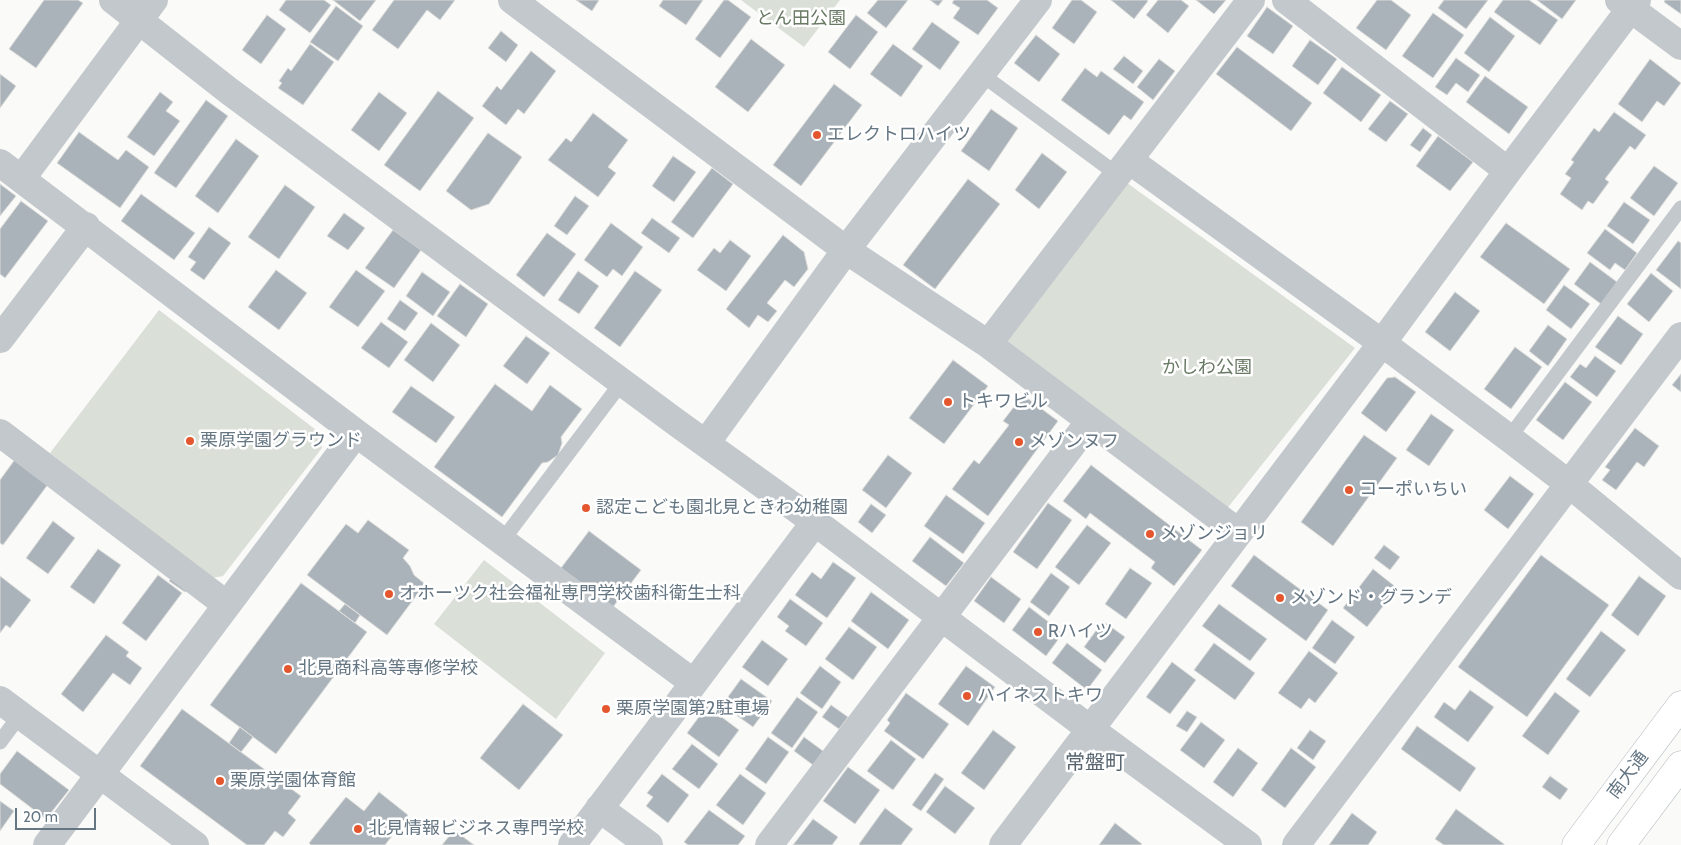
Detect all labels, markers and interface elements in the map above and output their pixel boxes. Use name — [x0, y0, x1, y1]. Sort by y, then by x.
park label: とん田公園 — [756, 8, 846, 30]
place label: エレクトロハイツ — [827, 124, 971, 146]
marker: エレクトロハイツ — [811, 129, 823, 141]
park label: かしわ公園 — [1162, 357, 1252, 379]
place label: トキワビル — [958, 391, 1048, 413]
marker: トキワビル — [942, 396, 954, 408]
place label: 栗原学園グラウンド — [200, 430, 362, 452]
place label: メゾンヌフ — [1029, 431, 1119, 453]
marker: 栗原学園グラウンド — [184, 435, 196, 447]
marker: メゾンヌフ — [1013, 436, 1025, 448]
place label: コーポいちい — [1359, 479, 1467, 501]
marker: コーポいちい — [1343, 484, 1355, 496]
place label: 認定こども園北見ときわ幼稚園 — [596, 497, 848, 519]
marker: 認定こども園北見ときわ幼稚園 — [580, 502, 592, 514]
place label: メゾンジョリ — [1160, 523, 1268, 545]
marker: メゾンジョリ — [1144, 528, 1156, 540]
place label: オホーツク社会福祉専門学校歯科衛生士科 — [399, 583, 741, 605]
place label: メゾンド・グランデ — [1290, 587, 1452, 609]
marker: オホーツク社会福祉専門学校歯科衛生士科 — [383, 588, 395, 600]
marker: メゾンド・グランデ — [1274, 592, 1286, 604]
place label: Rハイツ — [1048, 621, 1113, 643]
marker: Rハイツ — [1032, 626, 1044, 638]
place label: 北見商科高等専修学校 — [298, 658, 478, 680]
marker: 北見商科高等専修学校 — [282, 663, 294, 675]
place label: ハイネストキワ — [977, 685, 1103, 707]
marker: ハイネストキワ — [961, 690, 973, 702]
place label: 栗原学園第2駐車場 — [616, 698, 769, 720]
marker: 栗原学園第2駐車場 — [600, 703, 612, 715]
street label: 南大通 — [1603, 747, 1653, 803]
district label: 常盤町 — [1065, 751, 1125, 775]
place label: 栗原学園体育館 — [230, 770, 356, 792]
marker: 栗原学園体育館 — [214, 775, 226, 787]
scale bar — [18, 798, 99, 830]
text: 20 m — [23, 808, 58, 826]
place label: 北見情報ビジネス専門学校 — [368, 818, 584, 840]
marker: 北見情報ビジネス専門学校 — [352, 823, 364, 835]

